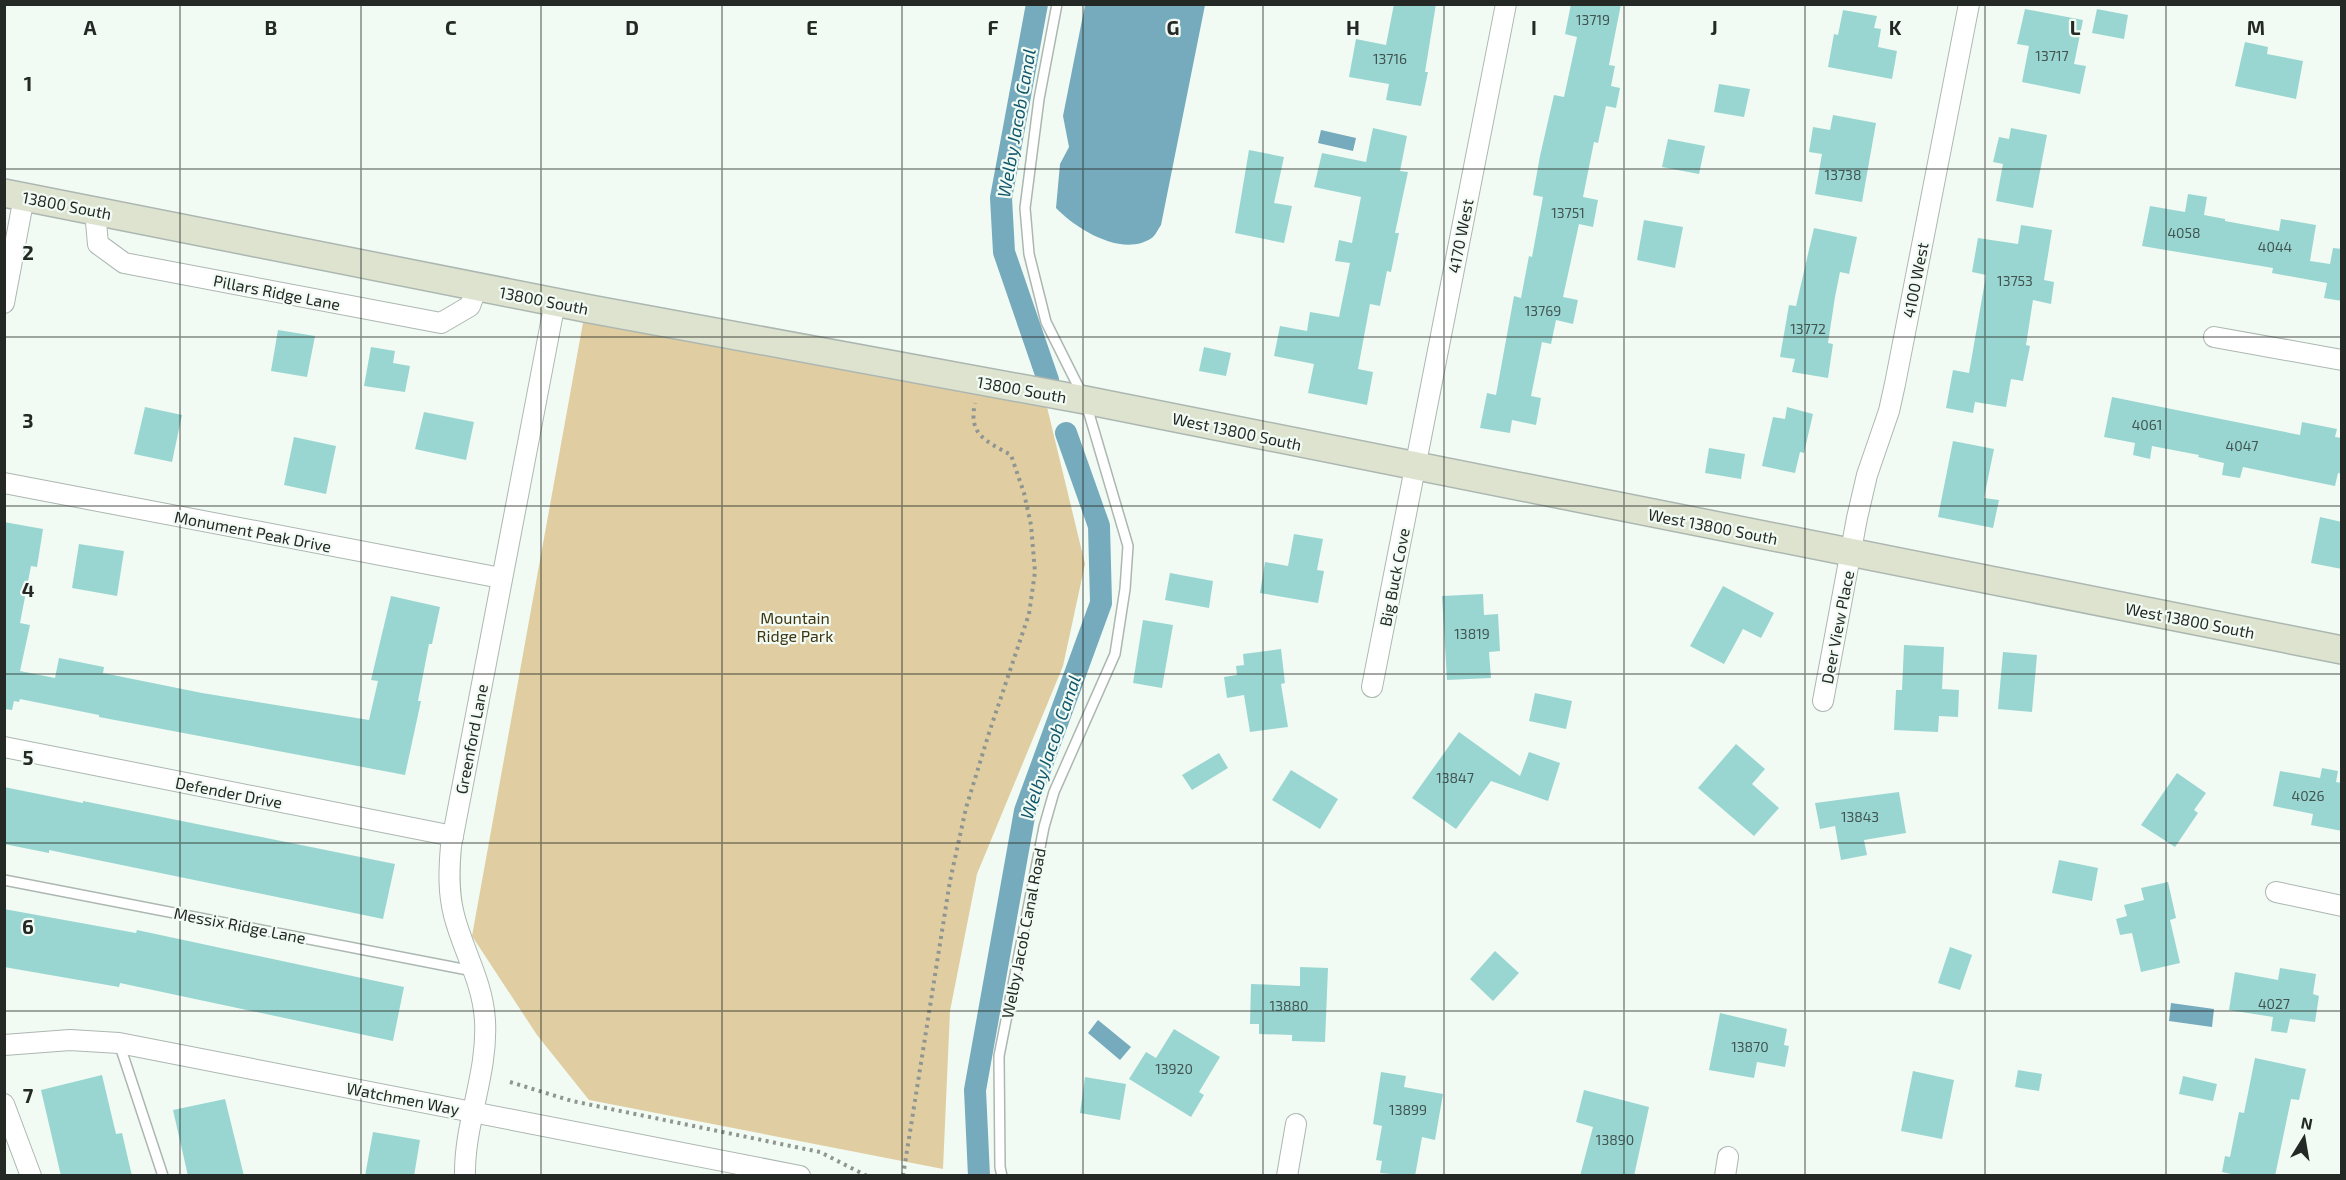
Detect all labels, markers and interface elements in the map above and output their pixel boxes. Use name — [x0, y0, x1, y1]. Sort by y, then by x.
house number: 13719 — [1576, 11, 1610, 28]
text: A — [83, 15, 97, 39]
text: B — [265, 15, 277, 39]
text: C — [445, 15, 457, 39]
text: D — [625, 15, 639, 39]
text: E — [806, 15, 818, 39]
text: F — [987, 15, 999, 39]
text: G — [1167, 15, 1179, 39]
text: H — [1346, 15, 1360, 39]
text: I — [1531, 15, 1537, 39]
text: J — [1710, 15, 1718, 39]
text: K — [1889, 15, 1902, 39]
text: L — [2070, 15, 2081, 39]
text: M — [2247, 15, 2265, 39]
water label: Welby Jacob Canal — [992, 47, 1040, 199]
house number: 13717 — [2035, 47, 2069, 64]
house number: 13716 — [1373, 50, 1407, 67]
text: 1 — [24, 71, 32, 95]
house number: 13738 — [1825, 166, 1861, 183]
street label: 13800 South — [21, 187, 113, 223]
street label: 4170 West — [1444, 197, 1476, 275]
house number: 13751 — [1551, 204, 1585, 221]
house number: 4058 — [2167, 224, 2201, 241]
house number: 4044 — [2258, 238, 2292, 255]
text: 2 — [22, 240, 34, 264]
street label: 4100 West — [1898, 241, 1932, 319]
street label: Pillars Ridge Lane — [212, 270, 342, 314]
house number: 13753 — [1997, 272, 2033, 289]
street label: 13800 South — [498, 282, 590, 318]
house number: 13769 — [1525, 302, 1561, 319]
house number: 13772 — [1790, 320, 1826, 337]
street label: 13800 South — [976, 372, 1068, 406]
text: 3 — [22, 408, 34, 432]
street label: West 13800 South — [1171, 408, 1303, 454]
house number: 4061 — [2132, 416, 2162, 433]
house number: 4047 — [2226, 437, 2258, 454]
street label: West 13800 South — [1647, 504, 1779, 548]
street label: Monument Peak Drive — [173, 506, 333, 556]
street label: Big Buck Cove — [1375, 526, 1413, 628]
street label: Deer View Place — [1817, 569, 1857, 685]
text: 4 — [22, 577, 35, 601]
street label: West 13800 South — [2124, 598, 2256, 642]
park label: Mountain Ridge Park — [757, 608, 833, 645]
house number: 13819 — [1454, 625, 1490, 642]
water label: Welby Jacob Canal — [1015, 672, 1085, 822]
street label: Greenford Lane — [451, 682, 491, 796]
text: 5 — [22, 745, 34, 769]
house number: 13847 — [1436, 769, 1474, 786]
street label: Defender Drive — [174, 772, 284, 812]
house number: 4026 — [2292, 787, 2324, 804]
house number: 13843 — [1841, 808, 1879, 825]
street label: Welby Jacob Canal Road — [997, 846, 1049, 1020]
street label: Messix Ridge Lane — [173, 903, 307, 947]
text: 6 — [22, 914, 34, 938]
house number: 4027 — [2258, 995, 2290, 1012]
house number: 13880 — [1270, 997, 1308, 1014]
house number: 13870 — [1731, 1038, 1769, 1055]
house number: 13920 — [1155, 1060, 1193, 1077]
street label: Watchmen Way — [345, 1078, 462, 1118]
text: 7 — [23, 1083, 34, 1107]
house number: 13899 — [1389, 1101, 1427, 1118]
north arrow — [2274, 1108, 2334, 1168]
text: N — [2299, 1112, 2314, 1133]
house number: 13890 — [1596, 1131, 1634, 1148]

